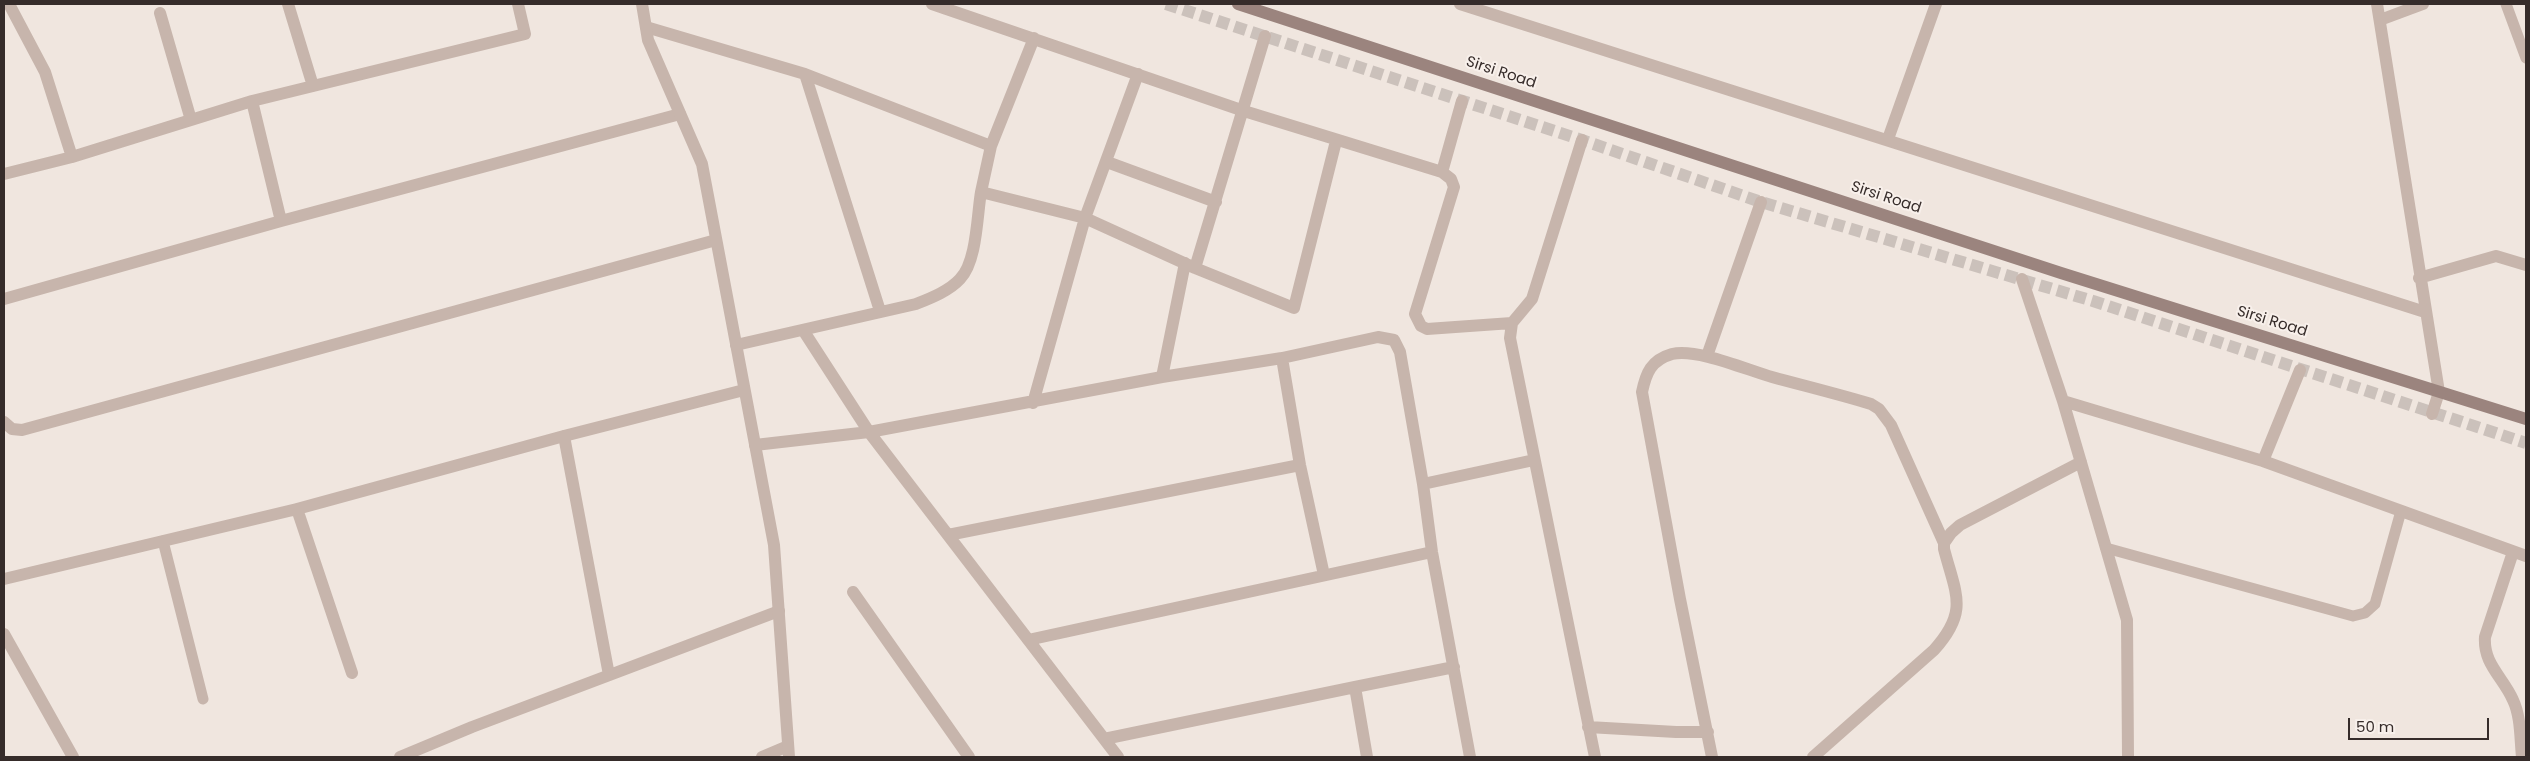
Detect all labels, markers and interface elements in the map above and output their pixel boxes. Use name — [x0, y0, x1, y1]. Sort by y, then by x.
street label: Sirsi Road — [1464, 53, 1538, 93]
street label: Sirsi Road — [1849, 178, 1923, 218]
street label: Sirsi Road — [2235, 303, 2309, 341]
scale bar — [2350, 708, 2491, 740]
text: 50 m — [2356, 716, 2394, 737]

